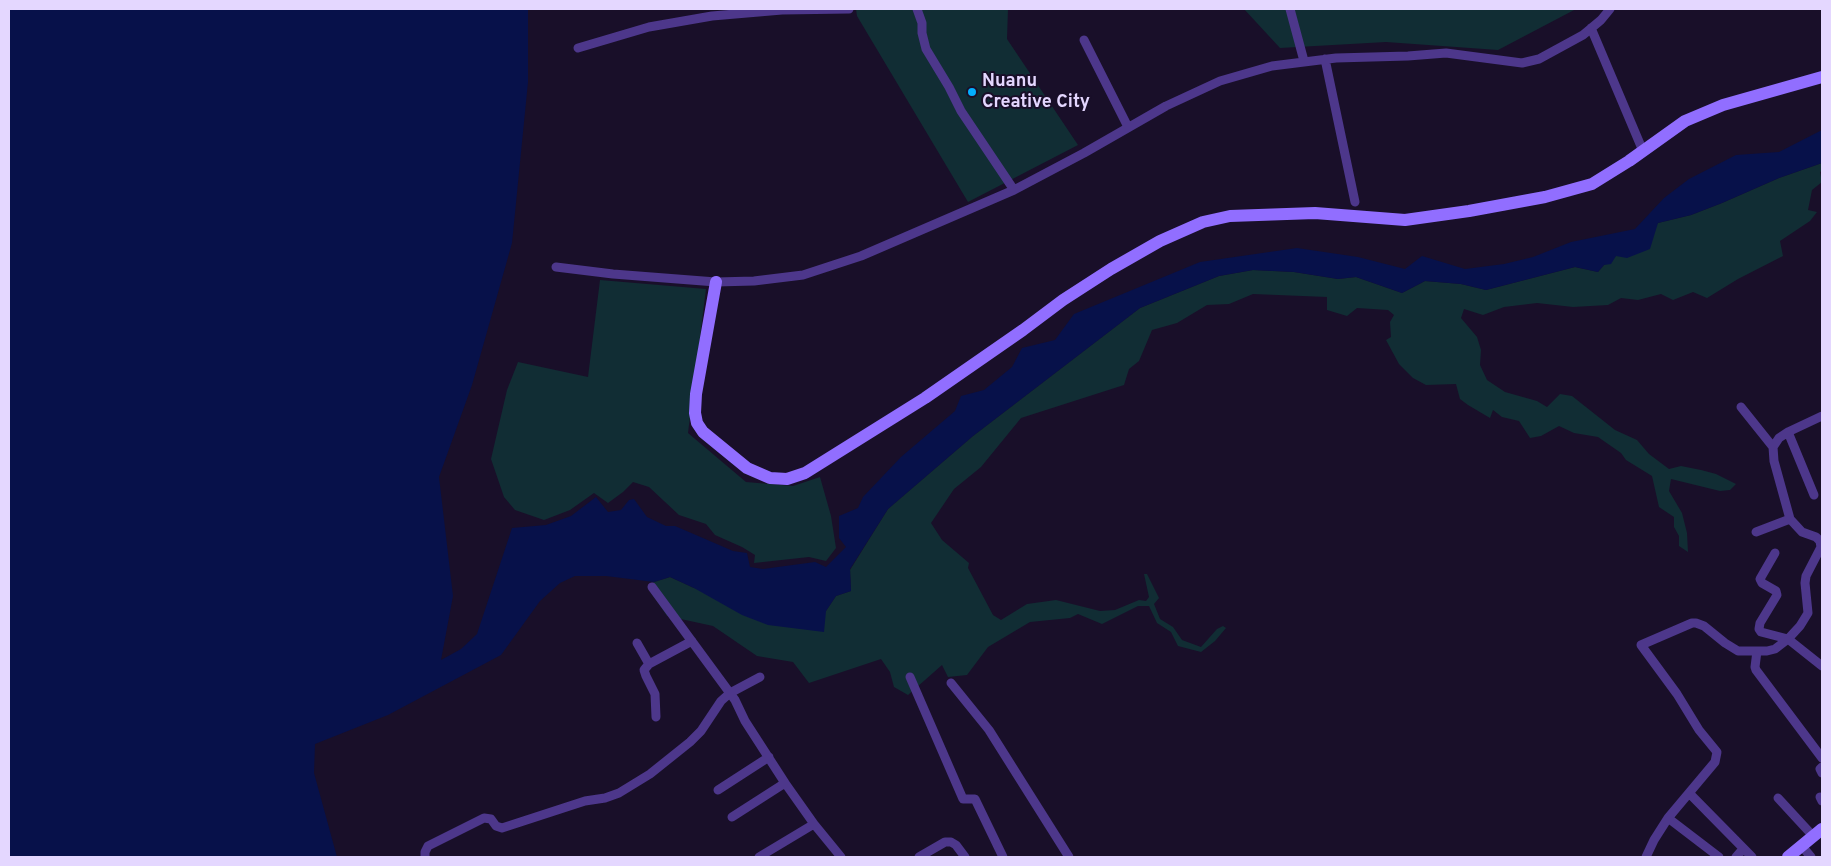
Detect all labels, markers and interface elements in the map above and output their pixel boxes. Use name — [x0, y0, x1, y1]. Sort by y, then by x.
place label: Nuanu Creative City — [982, 71, 1090, 114]
marker: Nuanu Creative City — [966, 86, 978, 98]

